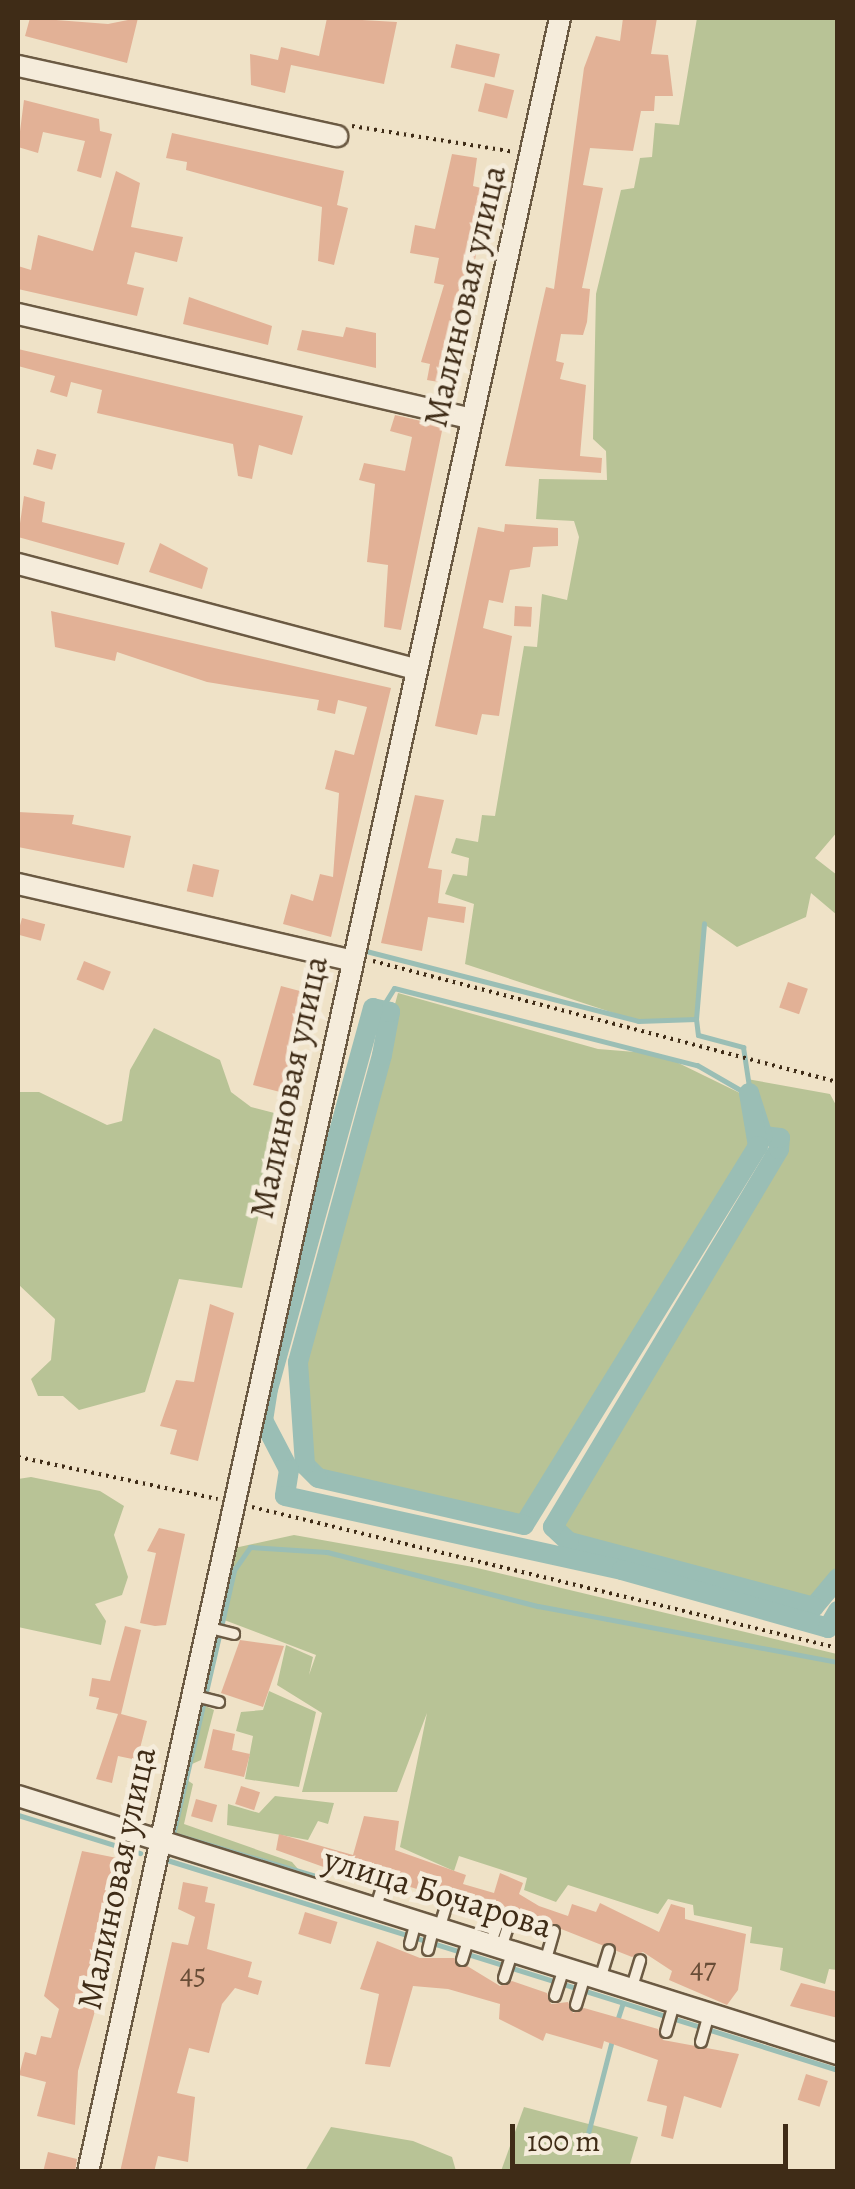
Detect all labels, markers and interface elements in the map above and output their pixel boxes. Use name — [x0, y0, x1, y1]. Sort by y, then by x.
street label: Малиновая улица — [413, 161, 515, 431]
street label: Малиновая улица — [240, 952, 336, 1222]
street label: Малиновая улица — [68, 1743, 164, 2013]
street label: улица Бочарова — [319, 1837, 557, 1947]
house number: 47 — [690, 1950, 716, 1986]
house number: 45 — [180, 1956, 206, 1992]
scale bar — [515, 2104, 792, 2166]
text: 100 m — [527, 2121, 600, 2161]

